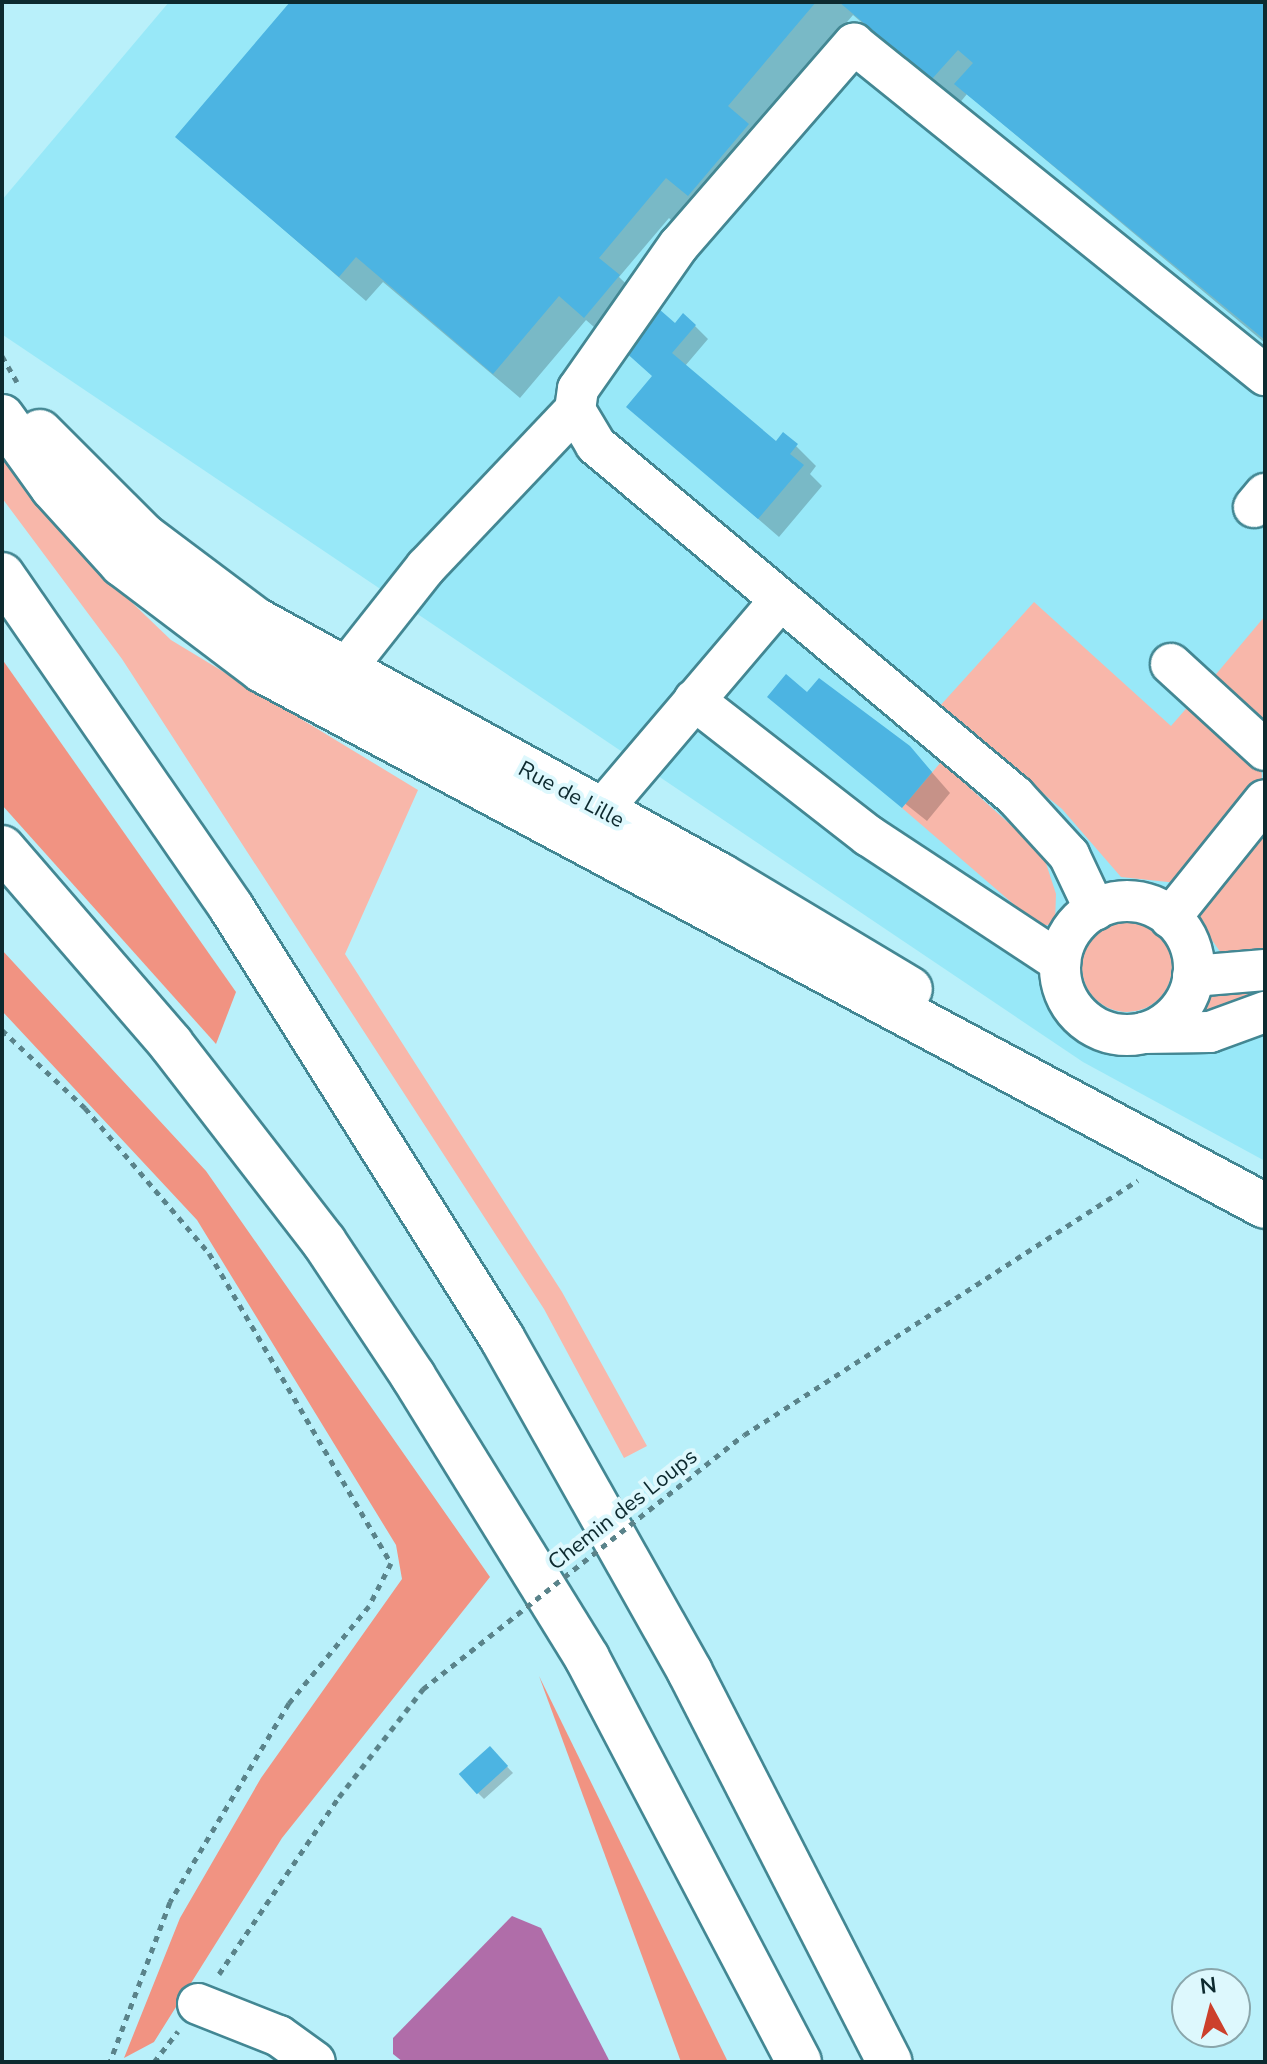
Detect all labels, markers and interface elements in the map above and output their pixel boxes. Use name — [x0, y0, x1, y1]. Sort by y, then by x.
street label: Rue de Lille — [513, 756, 629, 834]
street label: Chemin des Loups — [543, 1444, 703, 1576]
north arrow — [1171, 1968, 1251, 2048]
text: N — [1198, 1970, 1218, 2002]

